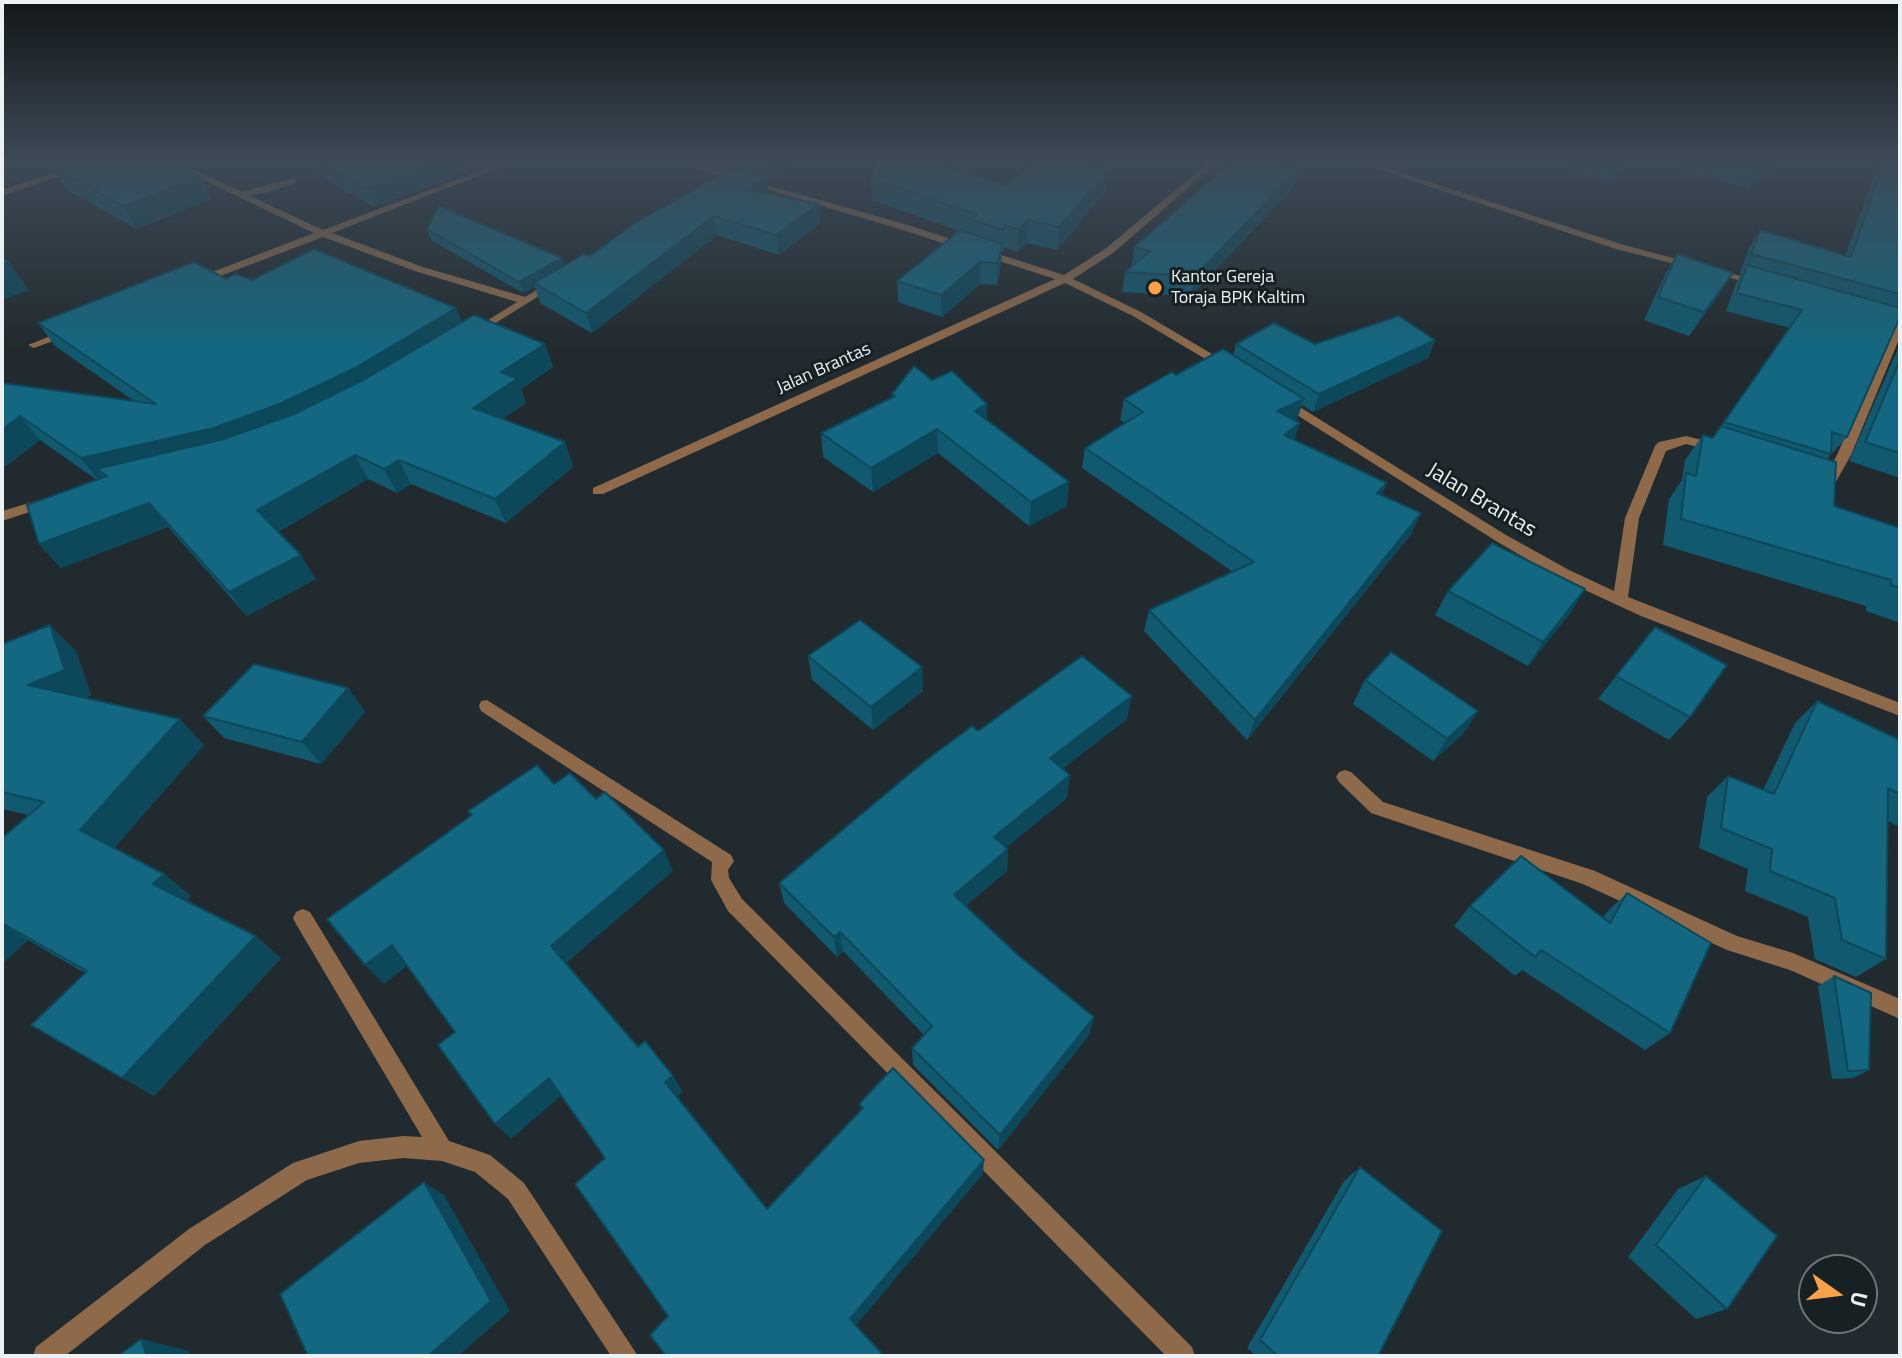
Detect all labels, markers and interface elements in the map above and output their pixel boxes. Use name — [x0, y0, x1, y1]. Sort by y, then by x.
place label: Kantor Gereja Toraja BPK Kaltim — [1171, 267, 1305, 310]
marker: Kantor Gereja Toraja BPK Kaltim — [1146, 279, 1164, 297]
street label: Jalan Brantas — [774, 339, 874, 399]
street label: Jalan Brantas — [1421, 458, 1541, 544]
north arrow — [1798, 1254, 1878, 1334]
text: U — [1841, 1288, 1878, 1310]

